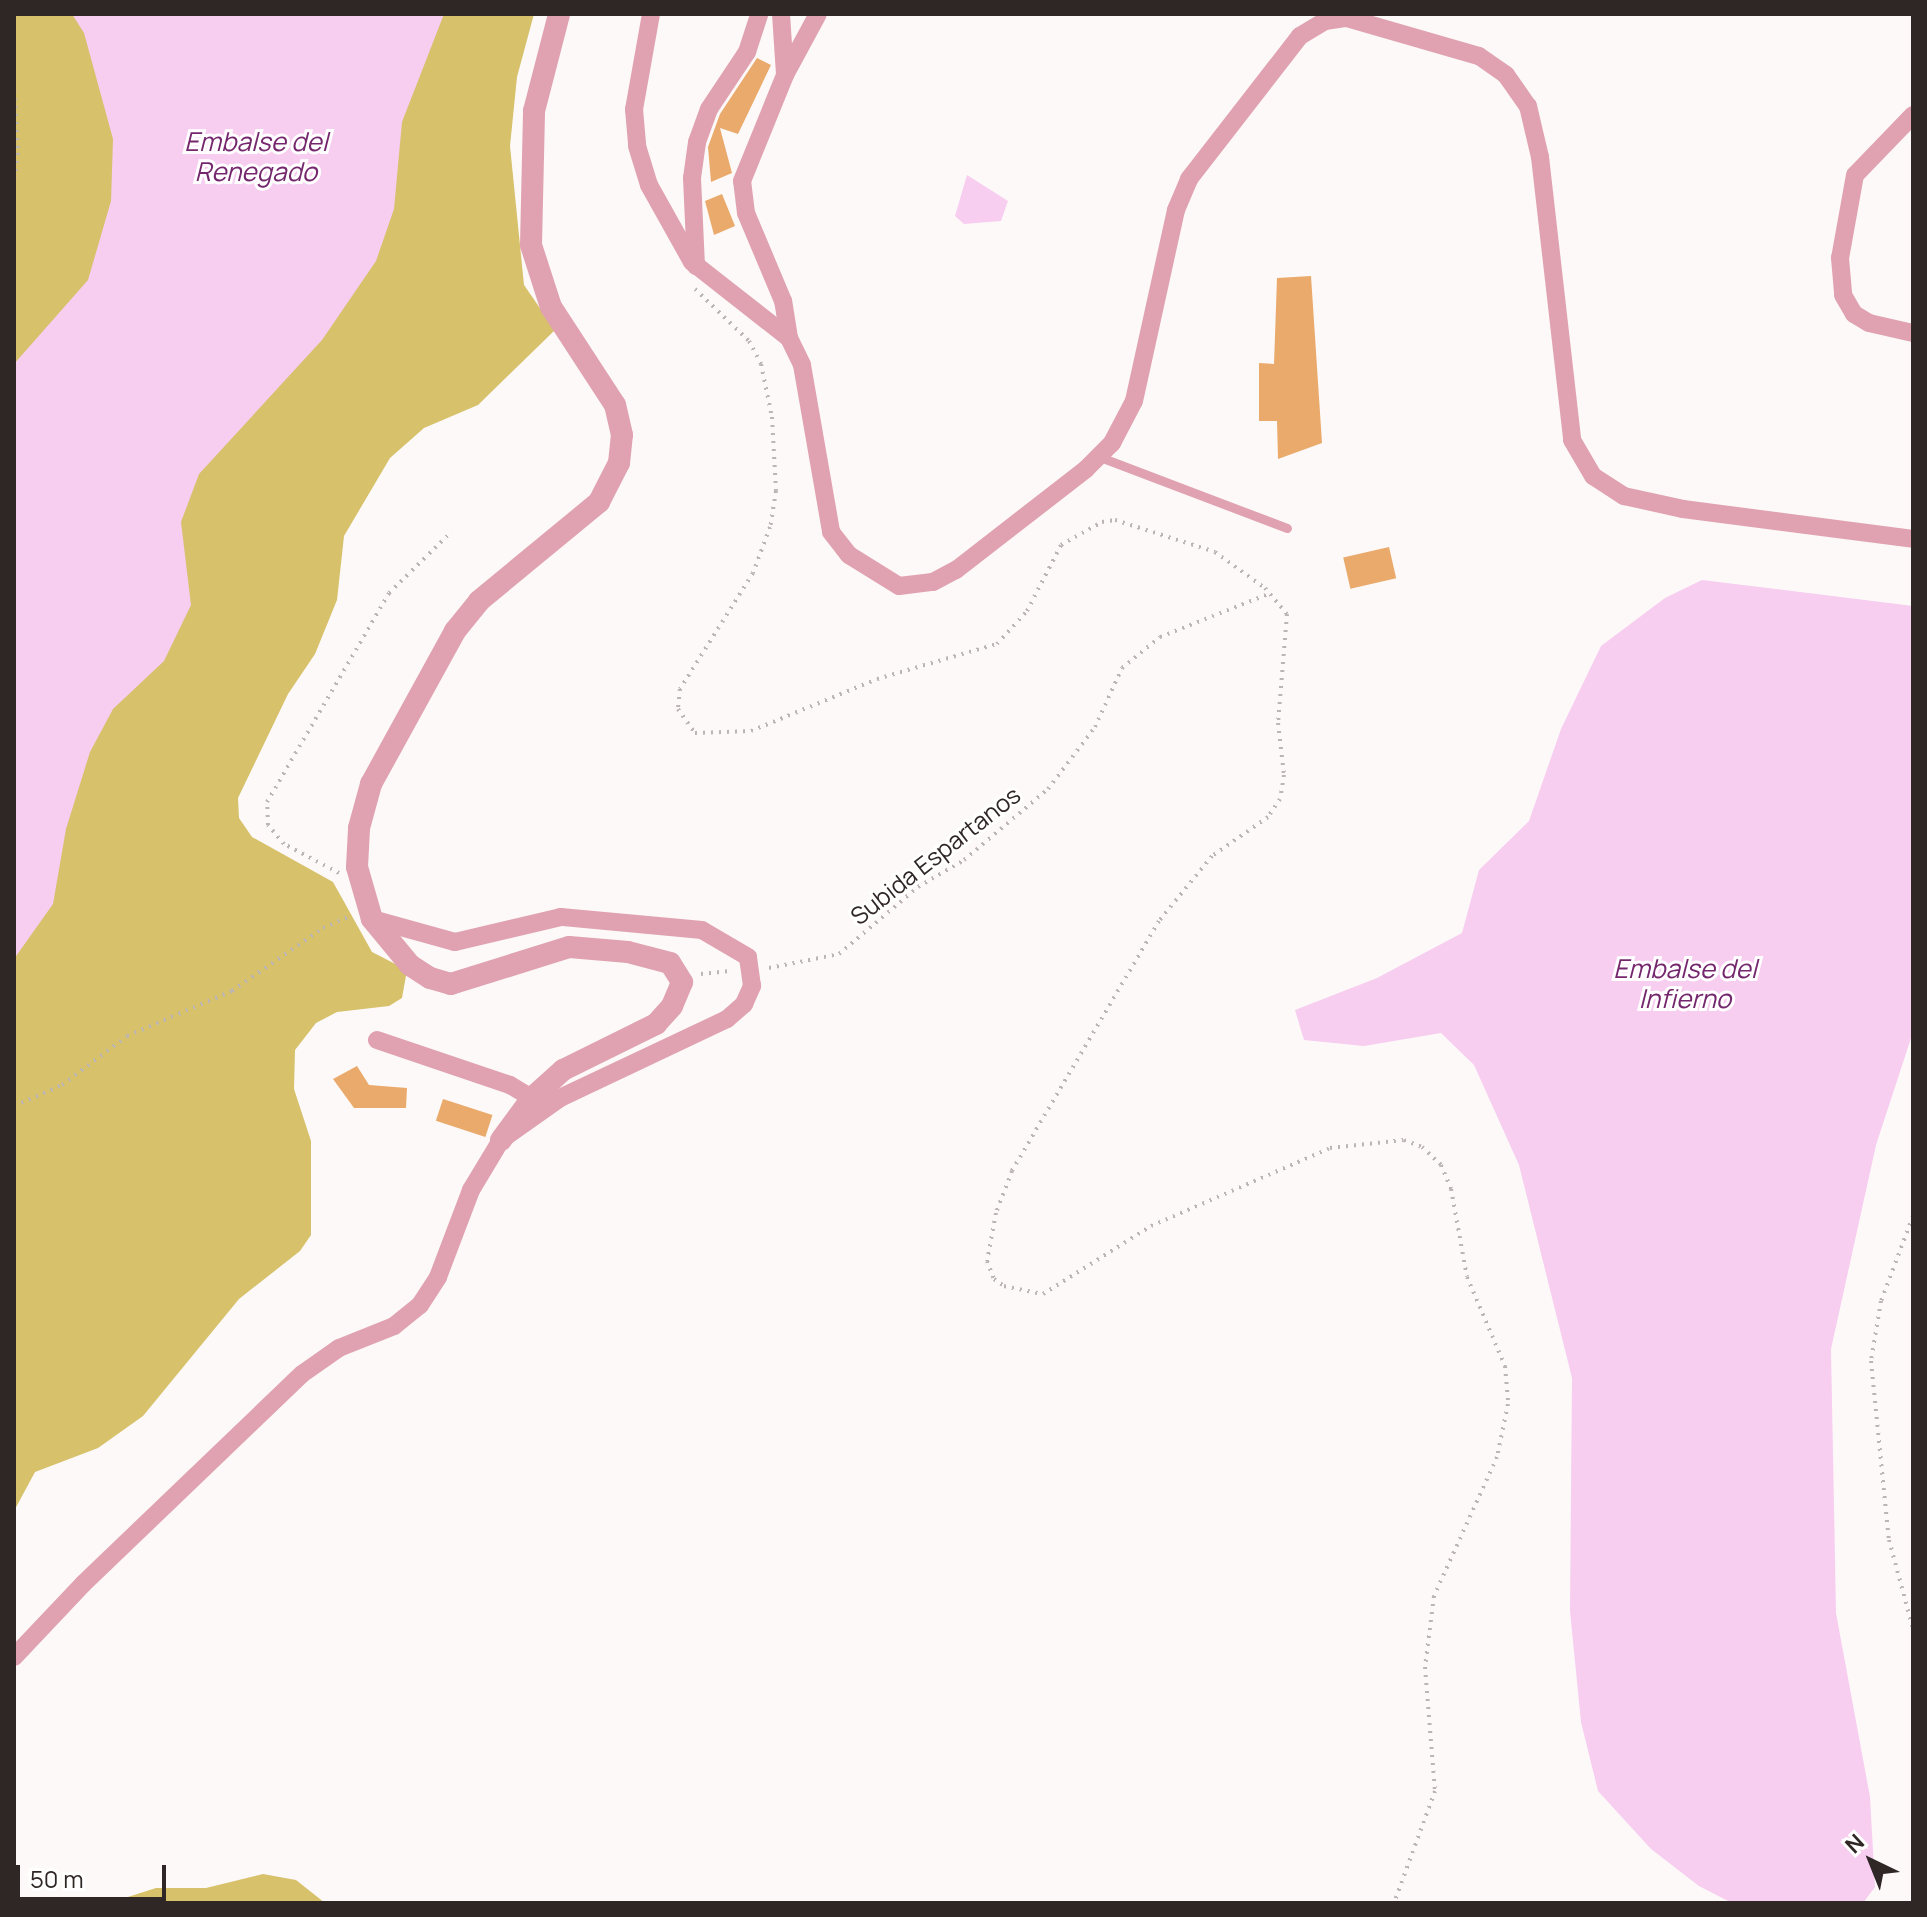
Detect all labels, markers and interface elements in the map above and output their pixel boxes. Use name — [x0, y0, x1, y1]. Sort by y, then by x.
water label: Embalse del Renegado — [184, 126, 328, 188]
street label: Subida Espartanos — [844, 780, 1026, 930]
water label: Embalse del Infierno — [1613, 953, 1757, 1014]
north arrow — [1831, 1821, 1911, 1901]
text: N — [1839, 1827, 1871, 1860]
scale bar — [20, 1849, 170, 1899]
text: 50 m — [30, 1862, 84, 1895]

